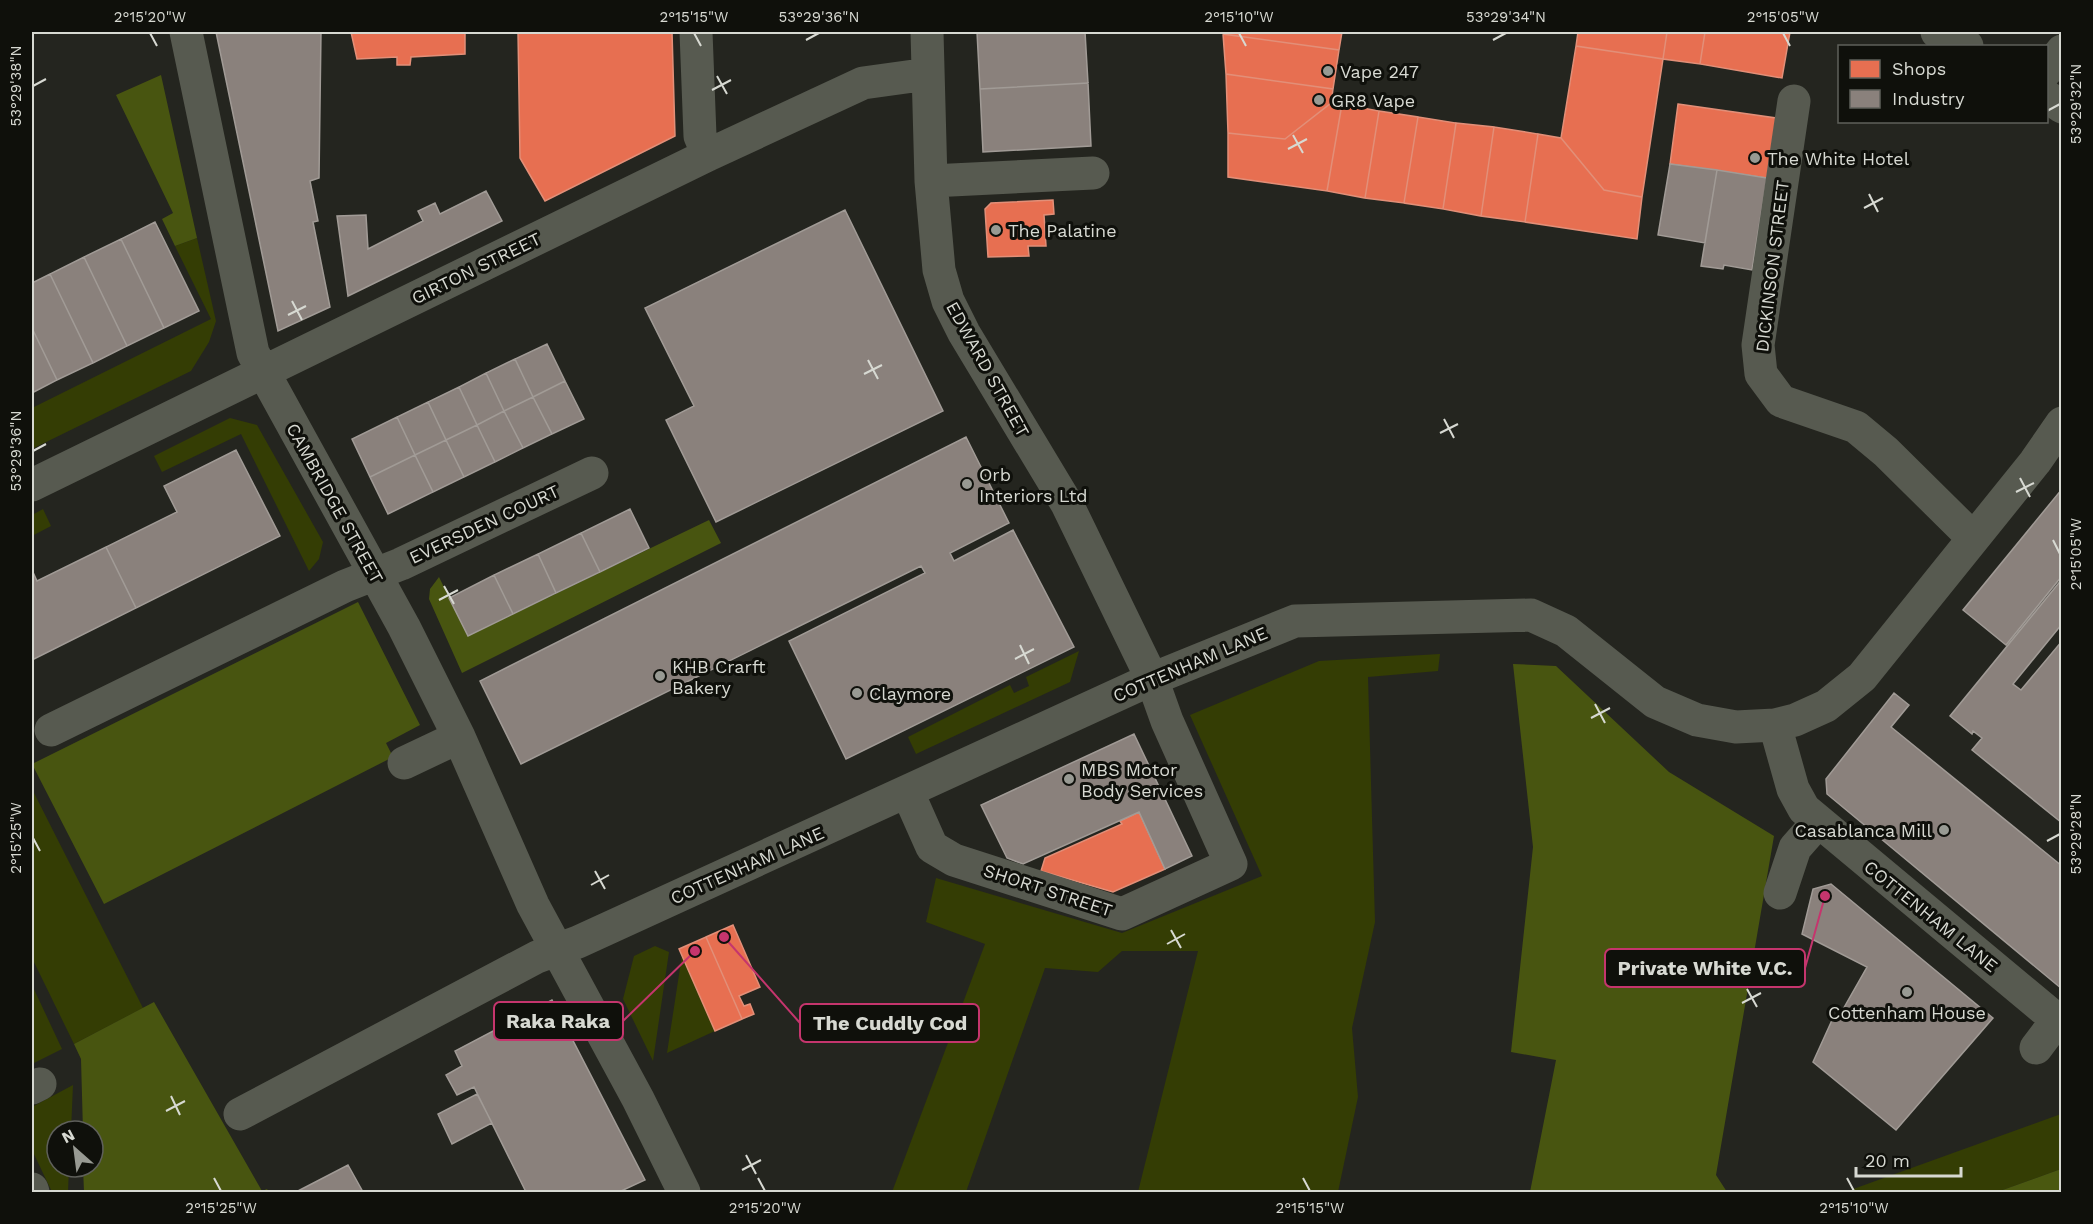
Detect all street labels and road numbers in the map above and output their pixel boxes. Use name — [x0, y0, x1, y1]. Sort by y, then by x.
street label: DICKINSON STREET — [1751, 179, 1793, 353]
street label: GIRTON STREET — [408, 228, 544, 308]
street label: EDWARD STREET — [942, 298, 1034, 440]
street label: CAMBRIDGE STREET — [282, 419, 388, 587]
street label: EVERSDEN COURT — [406, 480, 562, 568]
street label: COTTENHAM LANE — [1110, 622, 1270, 706]
street label: COTTENHAM LANE — [667, 822, 827, 908]
street label: COTTENHAM LANE — [1860, 856, 2002, 976]
street label: SHORT STREET — [981, 859, 1115, 921]

